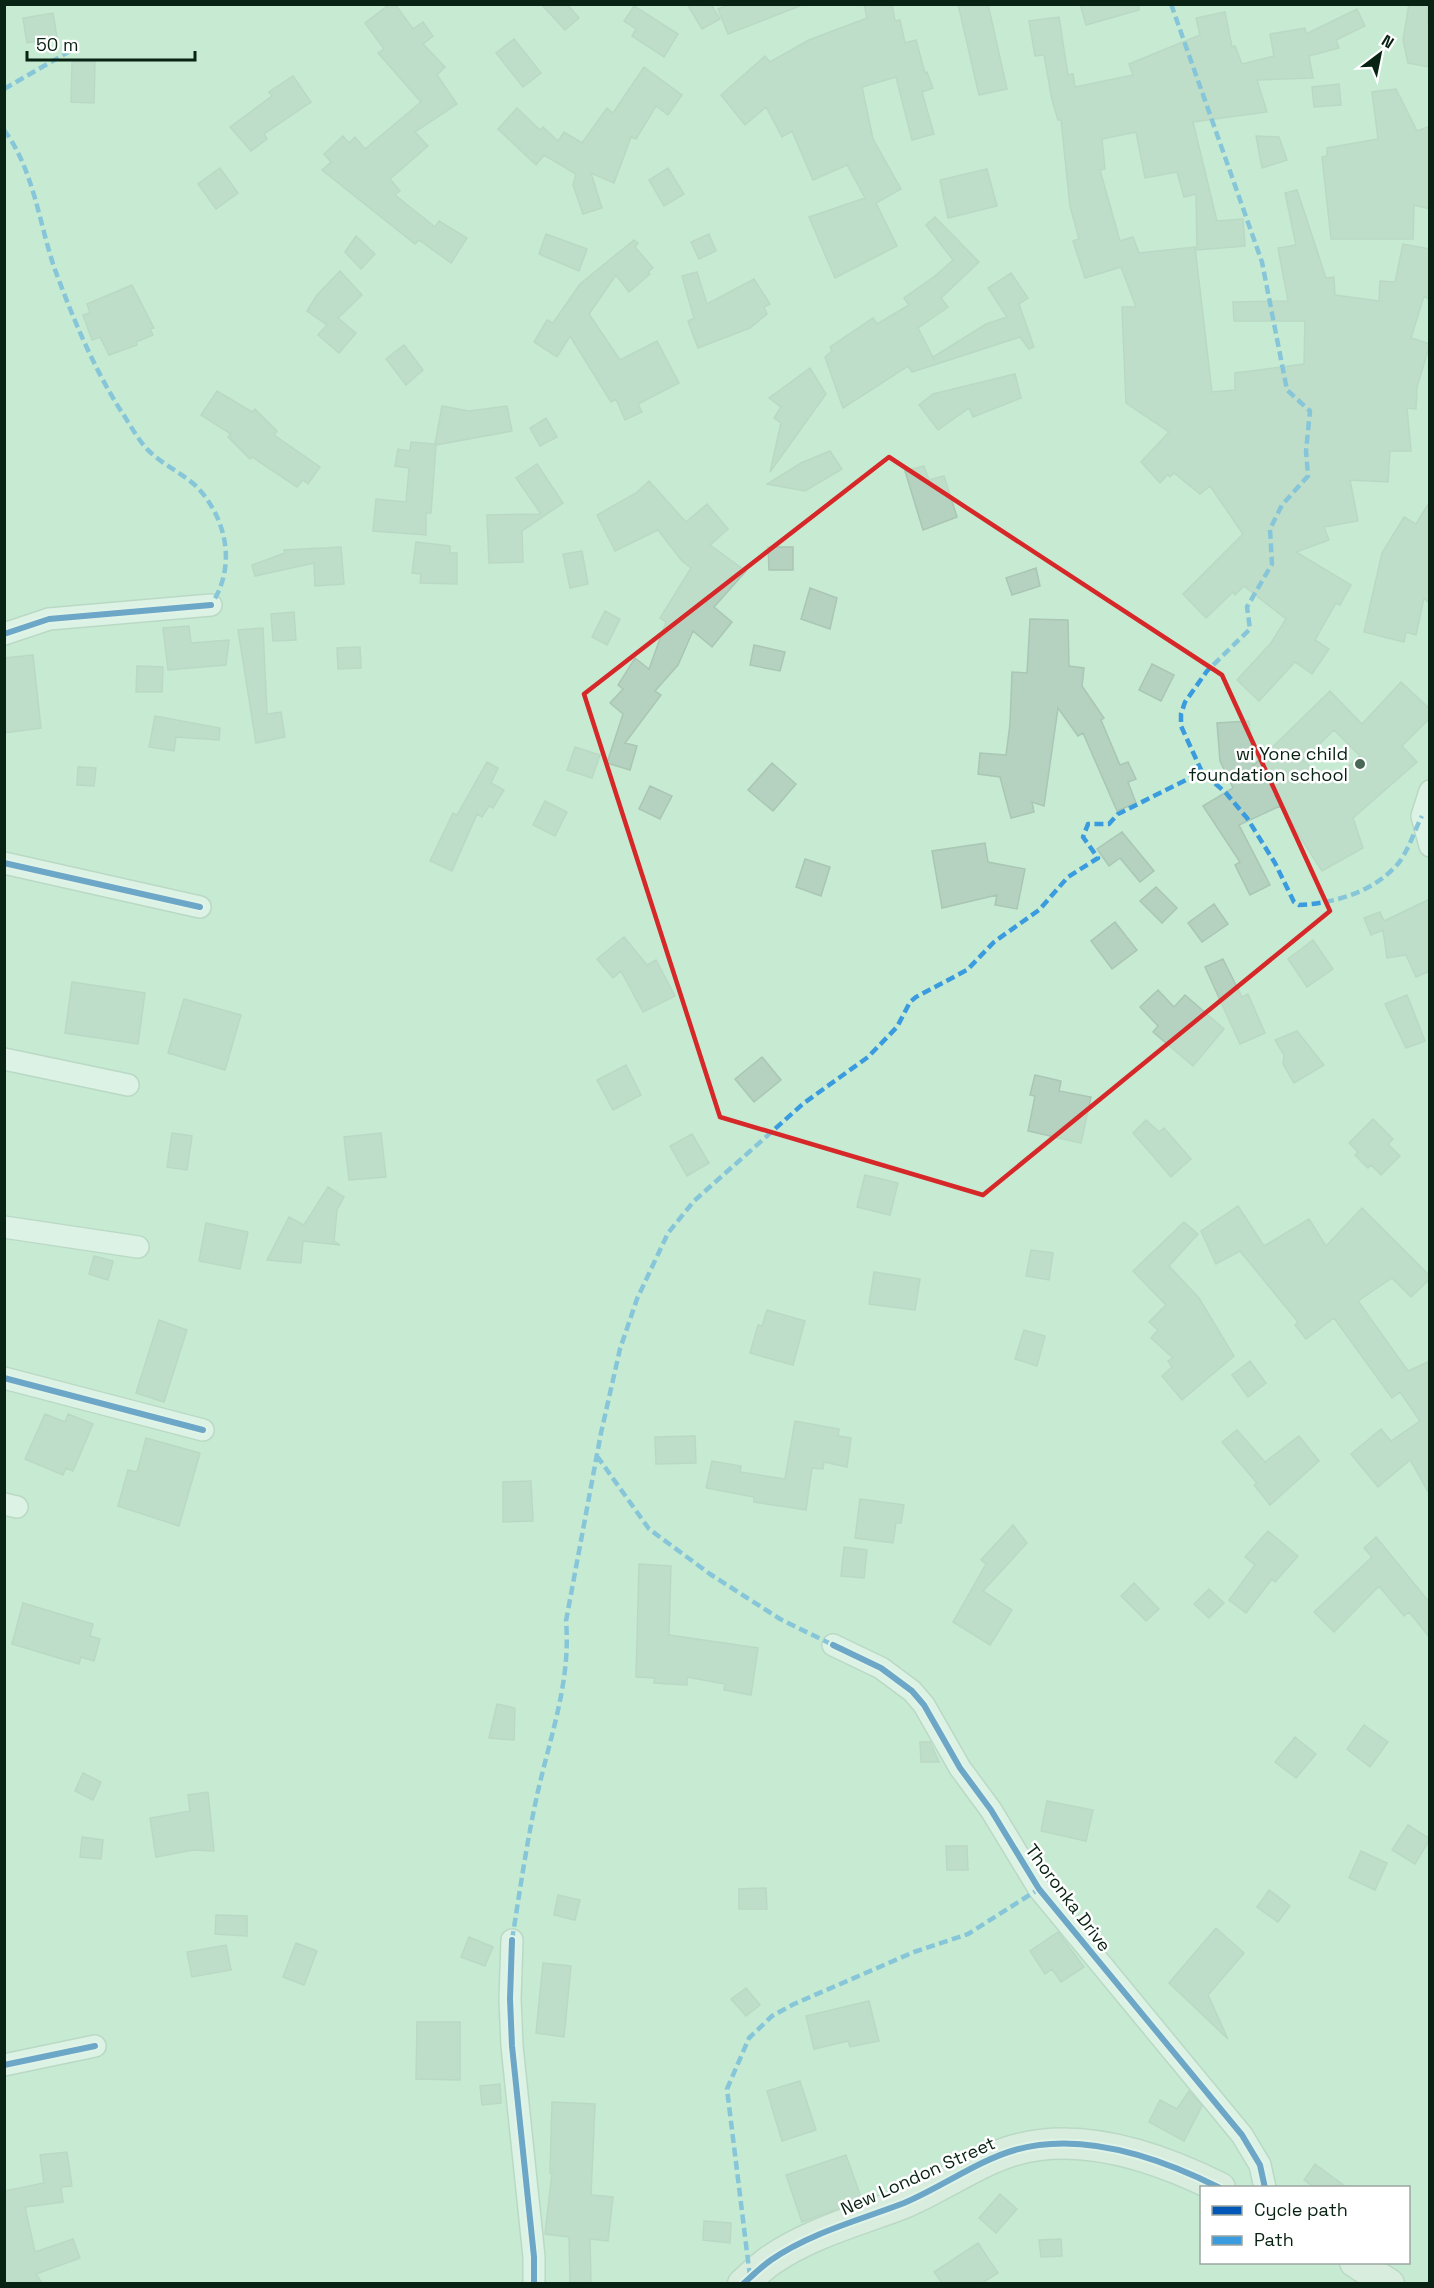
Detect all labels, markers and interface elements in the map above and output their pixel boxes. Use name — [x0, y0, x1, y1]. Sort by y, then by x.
scale bar — [27, 24, 195, 62]
north arrow — [1350, 24, 1410, 84]
text: N — [1378, 30, 1398, 53]
text: 50 m — [36, 33, 78, 56]
place label: wi Yone child foundation school — [1189, 742, 1348, 786]
marker: wi Yone child foundation school — [1353, 757, 1367, 771]
street label: Thoronka Drive — [1020, 1839, 1116, 1956]
street label: New London Street — [837, 2131, 999, 2220]
legend — [1200, 2186, 1410, 2264]
text: Cycle path — [1254, 2198, 1348, 2221]
text: Path — [1254, 2228, 1294, 2251]

